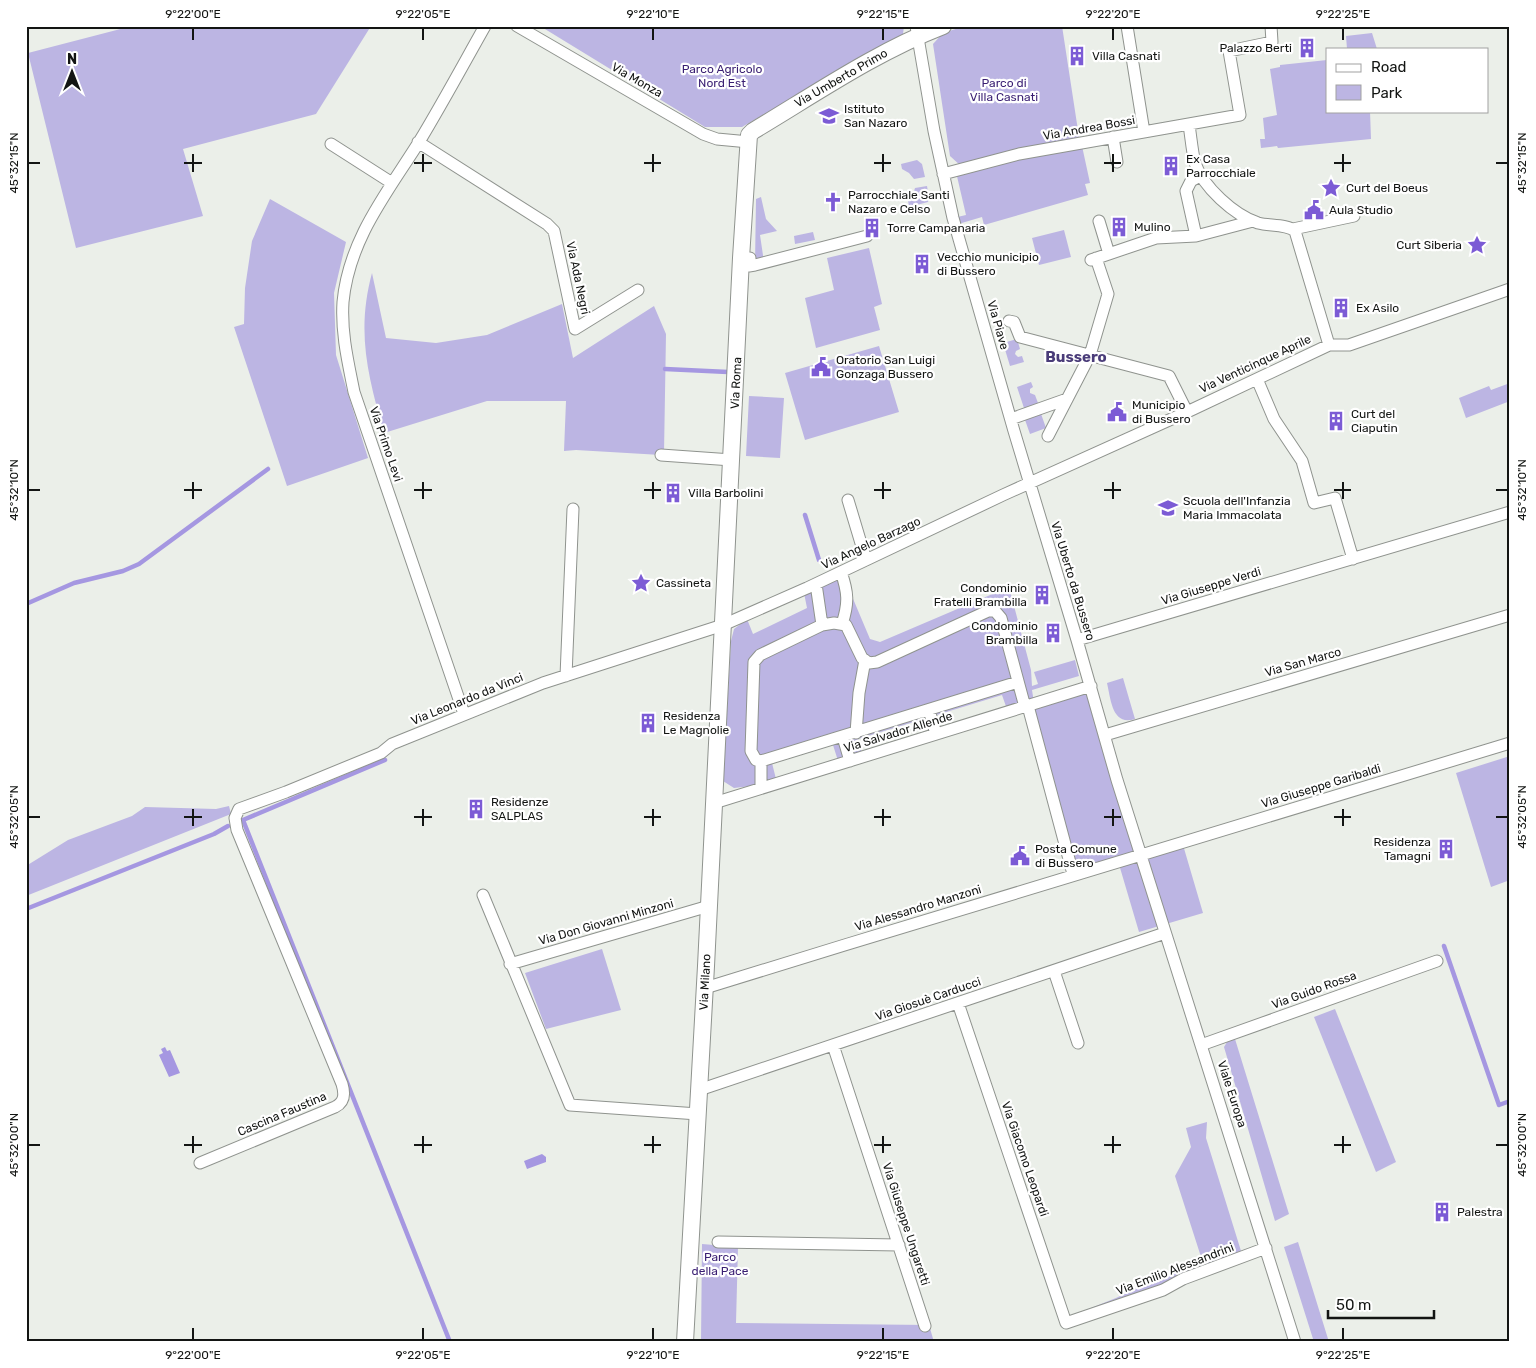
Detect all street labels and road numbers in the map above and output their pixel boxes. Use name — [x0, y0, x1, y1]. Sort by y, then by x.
street label: Via Umberto Primo — [792, 46, 890, 110]
street label: Via Monza — [609, 60, 665, 100]
street label: Via Andrea Bossi — [1042, 113, 1136, 143]
street label: Via Ada Negri — [563, 240, 593, 316]
street label: Via Piave — [984, 299, 1012, 351]
street label: Via Venticinque Aprile — [1197, 332, 1313, 396]
street label: Via Roma — [728, 357, 744, 409]
street label: Via Primo Levi — [367, 405, 405, 484]
street label: Via Angelo Barzago — [819, 514, 923, 572]
street label: Via Uberto da Bussero — [1048, 520, 1098, 642]
street label: Via Giuseppe Verdi — [1159, 564, 1263, 608]
street label: Via San Marco — [1263, 644, 1343, 680]
street label: Via Leonardo da Vinci — [409, 670, 525, 728]
street label: Via Salvador Allende — [842, 709, 954, 755]
street label: Via Giuseppe Garibaldi — [1259, 761, 1383, 811]
street label: Via Alessandro Manzoni — [853, 882, 983, 934]
street label: Via Don Giovanni Minzoni — [537, 896, 675, 948]
street label: Via Milano — [697, 953, 713, 1011]
street label: Via Guido Rossa — [1270, 968, 1358, 1012]
street label: Via Giosuè Carducci — [873, 974, 983, 1024]
street label: Viale Europa — [1215, 1059, 1249, 1129]
street label: Cascina Faustina — [235, 1089, 329, 1139]
street label: Via Giacomo Leopardi — [999, 1100, 1051, 1218]
street label: Via Giuseppe Ungaretti — [880, 1161, 933, 1287]
street label: Via Emilio Alessandrini — [1114, 1240, 1236, 1298]

